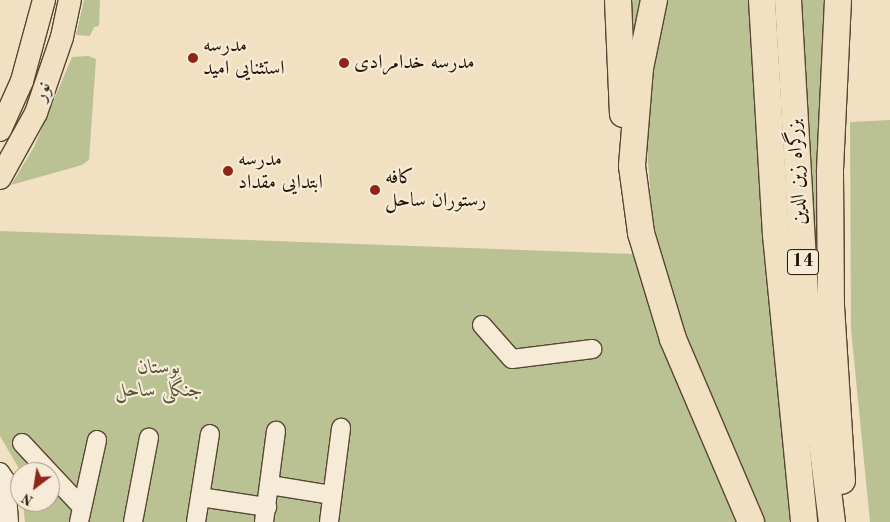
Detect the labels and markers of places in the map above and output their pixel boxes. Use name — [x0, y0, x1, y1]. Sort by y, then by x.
place label: مدرسه استثنایی امید — [203, 34, 285, 81]
place label: مدرسه خدامرادی — [354, 51, 475, 75]
marker: مدرسه استثنایی امید — [187, 52, 199, 64]
marker: مدرسه خدامرادی — [338, 57, 350, 69]
place label: مدرسه ابتدایی مقداد — [238, 148, 323, 195]
marker: مدرسه ابتدایی مقداد — [222, 165, 234, 177]
place label: کافه رستوران ساحل — [385, 166, 486, 213]
marker: کافه رستوران ساحل — [369, 184, 381, 196]

